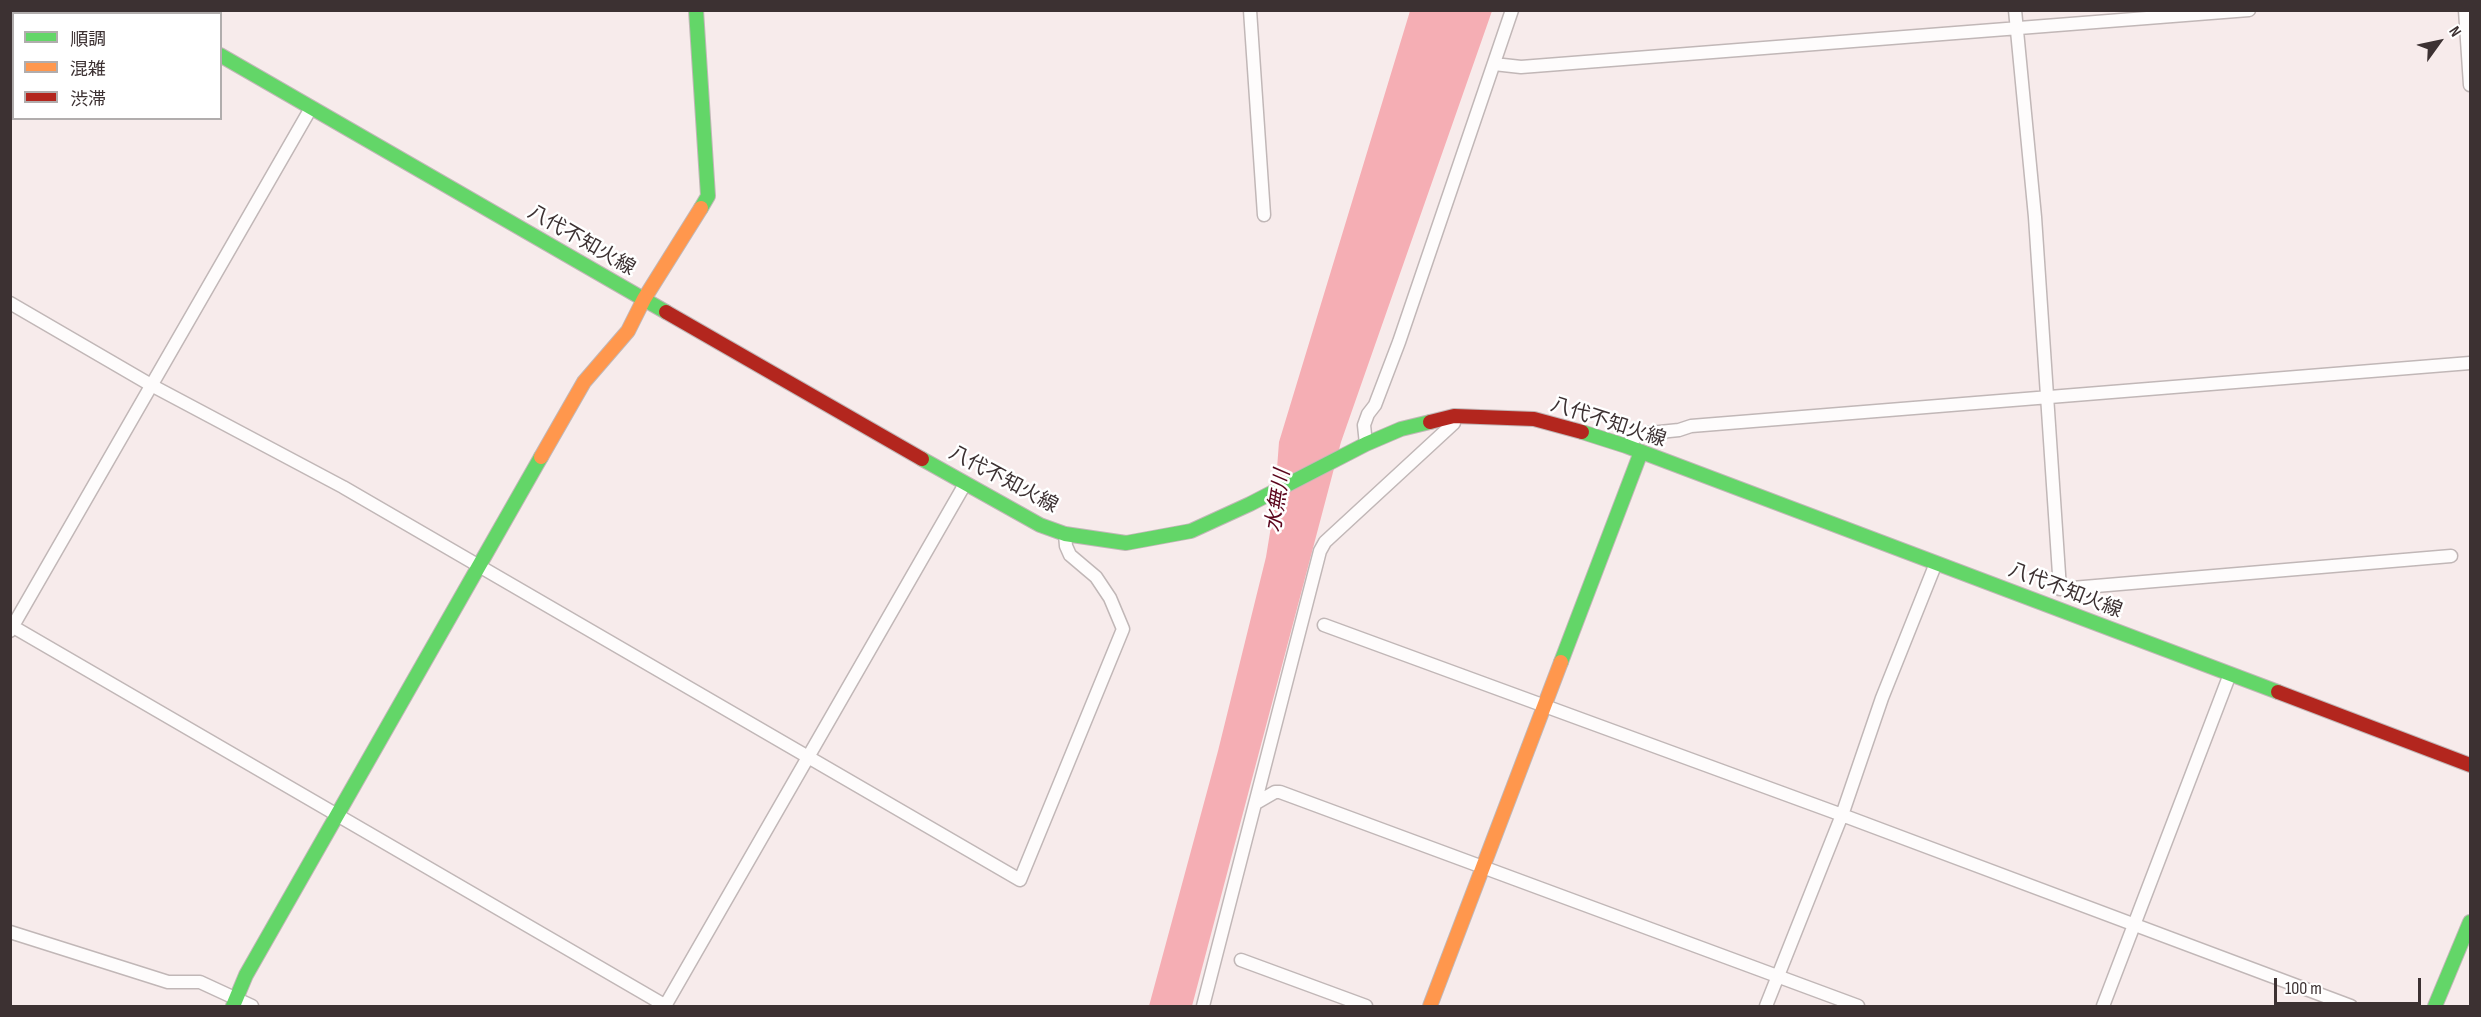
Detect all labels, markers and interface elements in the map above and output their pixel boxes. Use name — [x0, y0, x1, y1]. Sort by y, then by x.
legend — [12, 12, 222, 120]
north arrow — [2409, 12, 2469, 72]
text: N — [2444, 23, 2465, 41]
text: 順調 — [70, 29, 106, 50]
text: 混雑 — [70, 59, 106, 80]
text: 渋滞 — [70, 89, 106, 110]
street label: 八代不知火線 — [523, 201, 639, 281]
street label: 八代不知火線 — [1547, 393, 1669, 453]
street label: 八代不知火線 — [944, 441, 1062, 519]
water label: 水無川 — [1262, 468, 1296, 534]
street label: 八代不知火線 — [2005, 558, 2125, 624]
scale bar — [2277, 966, 2424, 1004]
text: 100 m — [2285, 978, 2322, 999]

